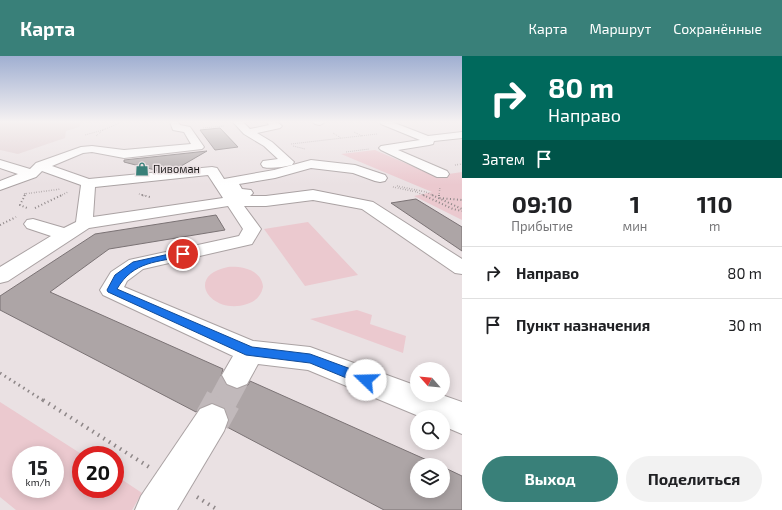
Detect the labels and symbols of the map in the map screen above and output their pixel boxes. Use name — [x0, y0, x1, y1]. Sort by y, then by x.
shop icon: Пивоман — [134, 161, 150, 177]
place label: Пивоман — [153, 162, 200, 175]
pin — [166, 237, 200, 271]
position arrow — [345, 359, 387, 401]
north arrow — [410, 362, 450, 402]
speed limit sign: 20 — [72, 446, 124, 498]

